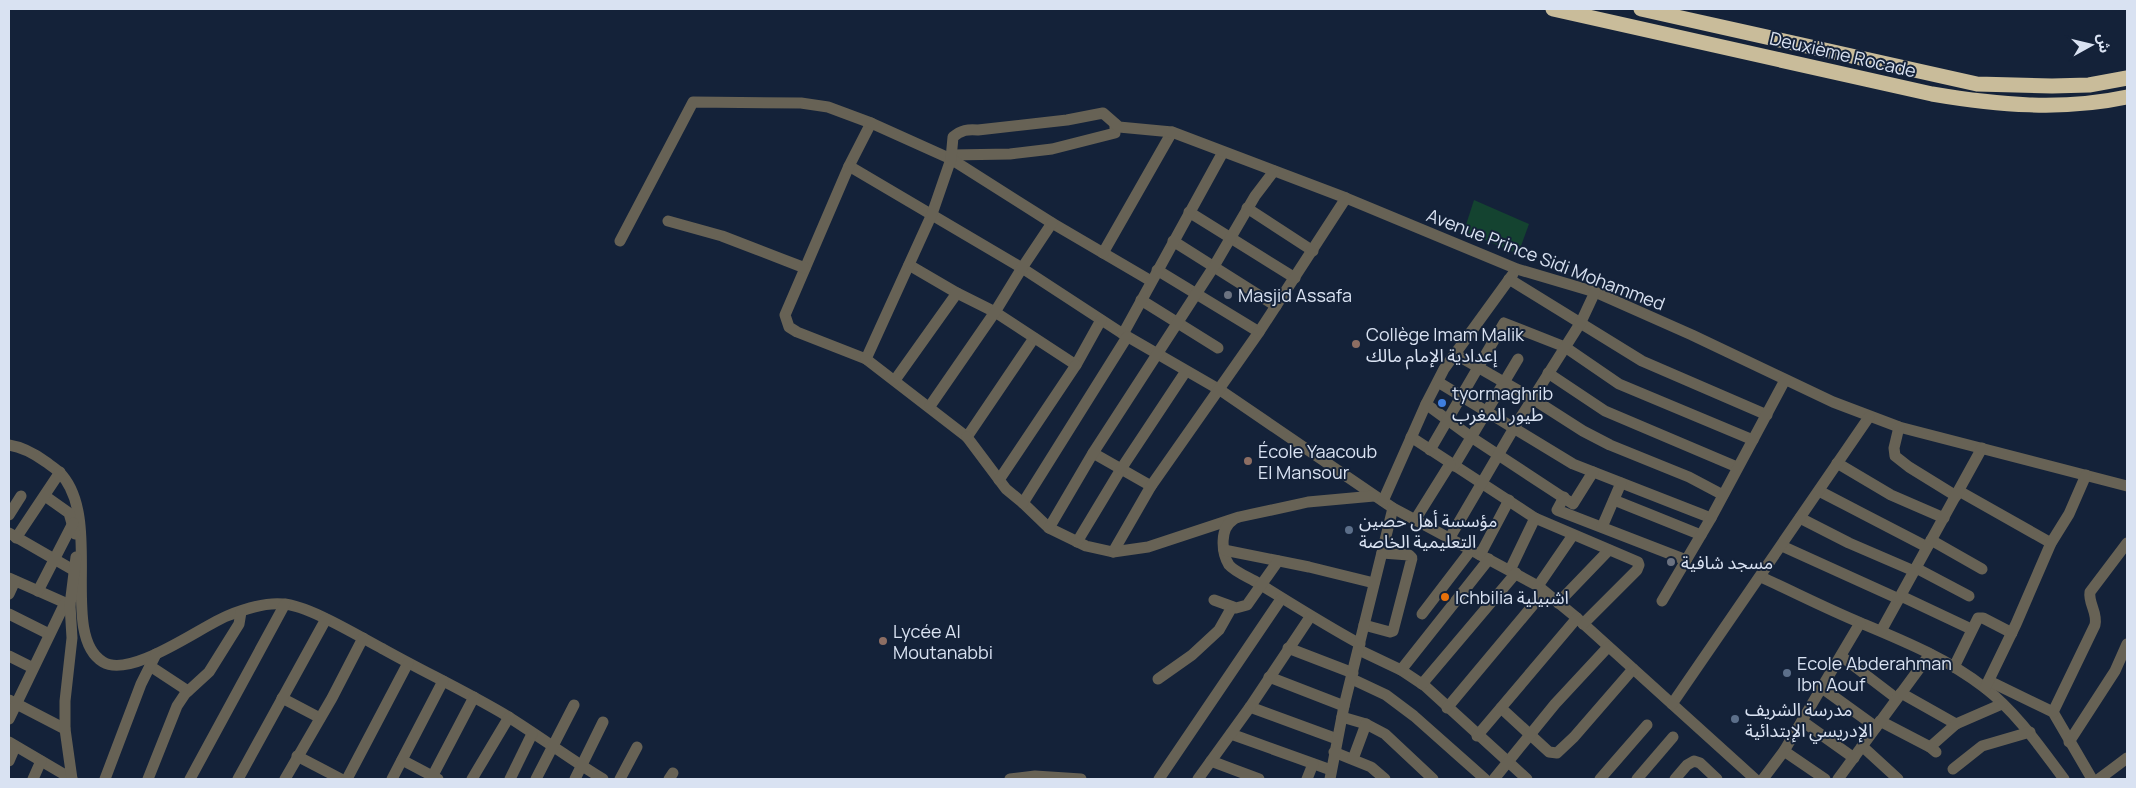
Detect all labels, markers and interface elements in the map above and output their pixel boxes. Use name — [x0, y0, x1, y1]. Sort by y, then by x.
north arrow — [2066, 20, 2116, 70]
street label: Deuxième Rocade — [1767, 25, 1919, 83]
text: ش — [2094, 32, 2115, 54]
street label: Avenue Prince Sidi Mohammed — [1424, 202, 1668, 316]
place label: Masjid Assafa — [1238, 283, 1352, 307]
marker: Masjid Assafa — [1222, 289, 1234, 301]
place label: Collège Imam Malik إعدادية الإمام مالك — [1366, 322, 1525, 370]
marker: Collège Imam Malik إعدادية الإمام مالك — [1350, 338, 1362, 350]
place label: tyormaghrib طيور المغرب — [1452, 381, 1553, 426]
marker: tyormaghrib طيور المغرب — [1436, 397, 1448, 409]
place label: École Yaacoub El Mansour — [1258, 439, 1377, 484]
marker: École Yaacoub El Mansour — [1242, 455, 1254, 467]
place label: مؤسسة أهل حصين التعليمية الخاصة — [1359, 508, 1498, 553]
marker: مؤسسة أهل حصين التعليمية الخاصة — [1343, 524, 1355, 536]
place label: مسجد شافية — [1681, 550, 1773, 574]
marker: مسجد شافية — [1665, 556, 1677, 568]
place label: Ichbilia اشبيلية — [1455, 585, 1569, 609]
marker: Ichbilia اشبيلية — [1439, 591, 1451, 603]
place label: Lycée Al Moutanabbi — [893, 619, 993, 664]
marker: Lycée Al Moutanabbi — [877, 635, 889, 647]
place label: Ecole Abderahman Ibn Aouf — [1797, 651, 1952, 696]
marker: Ecole Abderahman Ibn Aouf — [1781, 667, 1793, 679]
place label: مدرسة الشريف الإدريسي الإبتدائية — [1745, 697, 1872, 744]
marker: مدرسة الشريف الإدريسي الإبتدائية — [1729, 713, 1741, 725]

